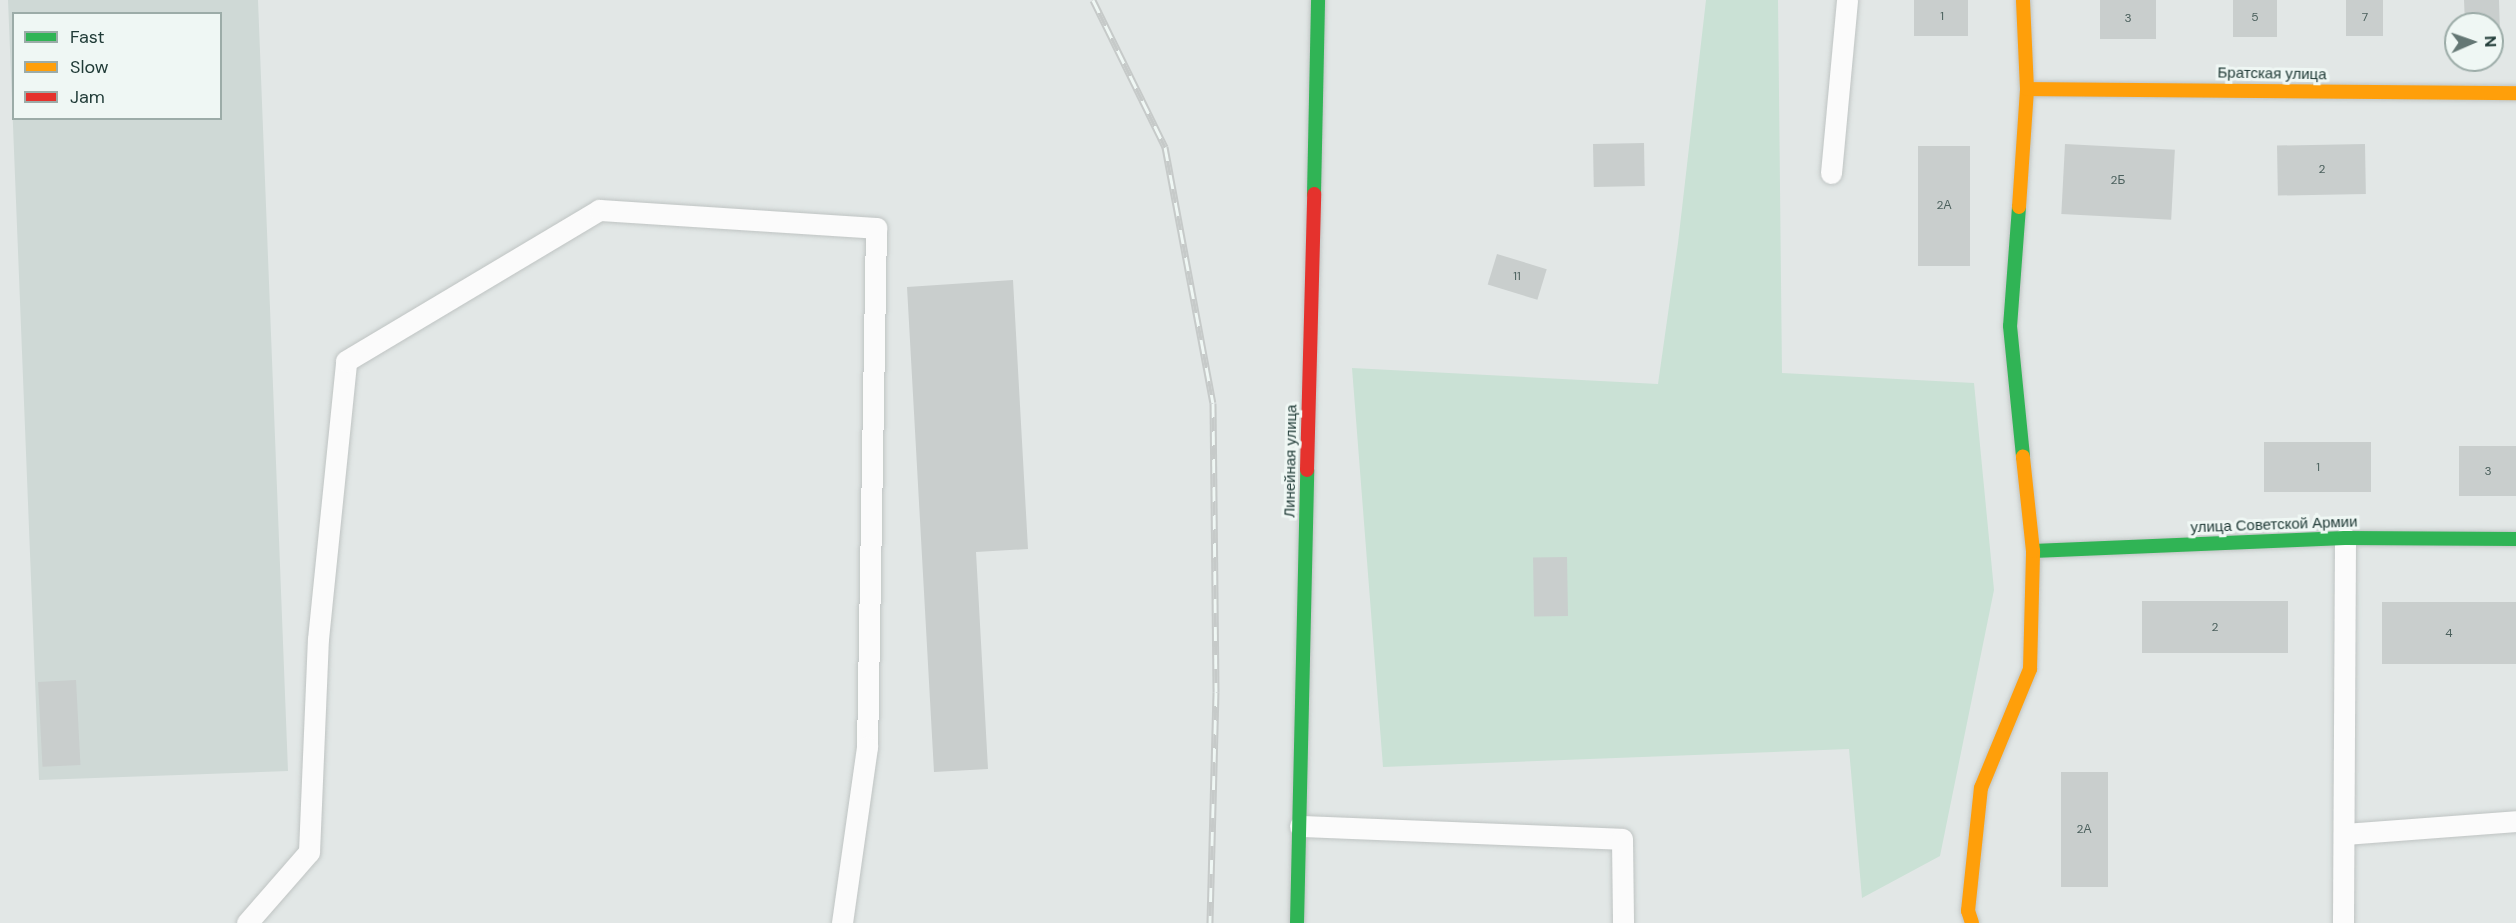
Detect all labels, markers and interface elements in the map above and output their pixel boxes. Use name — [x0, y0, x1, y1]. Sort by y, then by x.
house number: 1 — [1940, 10, 1944, 24]
house number: 5 — [2251, 11, 2259, 25]
house number: 7 — [2362, 11, 2368, 25]
legend — [12, 12, 222, 120]
house number: 3 — [2124, 12, 2132, 26]
north arrow — [2444, 12, 2504, 72]
text: Fast — [70, 25, 105, 49]
text: N — [2480, 35, 2501, 48]
text: Slow — [70, 55, 109, 79]
street label: Братская улица — [2217, 64, 2327, 84]
text: Jam — [70, 85, 105, 109]
house number: 2 — [2319, 163, 2325, 177]
house number: 2Б — [2111, 174, 2125, 188]
house number: 2А — [1937, 199, 1951, 213]
house number: 11 — [1513, 270, 1521, 284]
street label: Линейная улица — [1281, 404, 1301, 518]
house number: 1 — [2316, 461, 2320, 475]
house number: 3 — [2484, 465, 2492, 479]
street label: улица Советской Армии — [2190, 513, 2358, 537]
house number: 2 — [2212, 621, 2218, 635]
house number: 4 — [2445, 627, 2453, 641]
house number: 2А — [2077, 823, 2091, 837]

